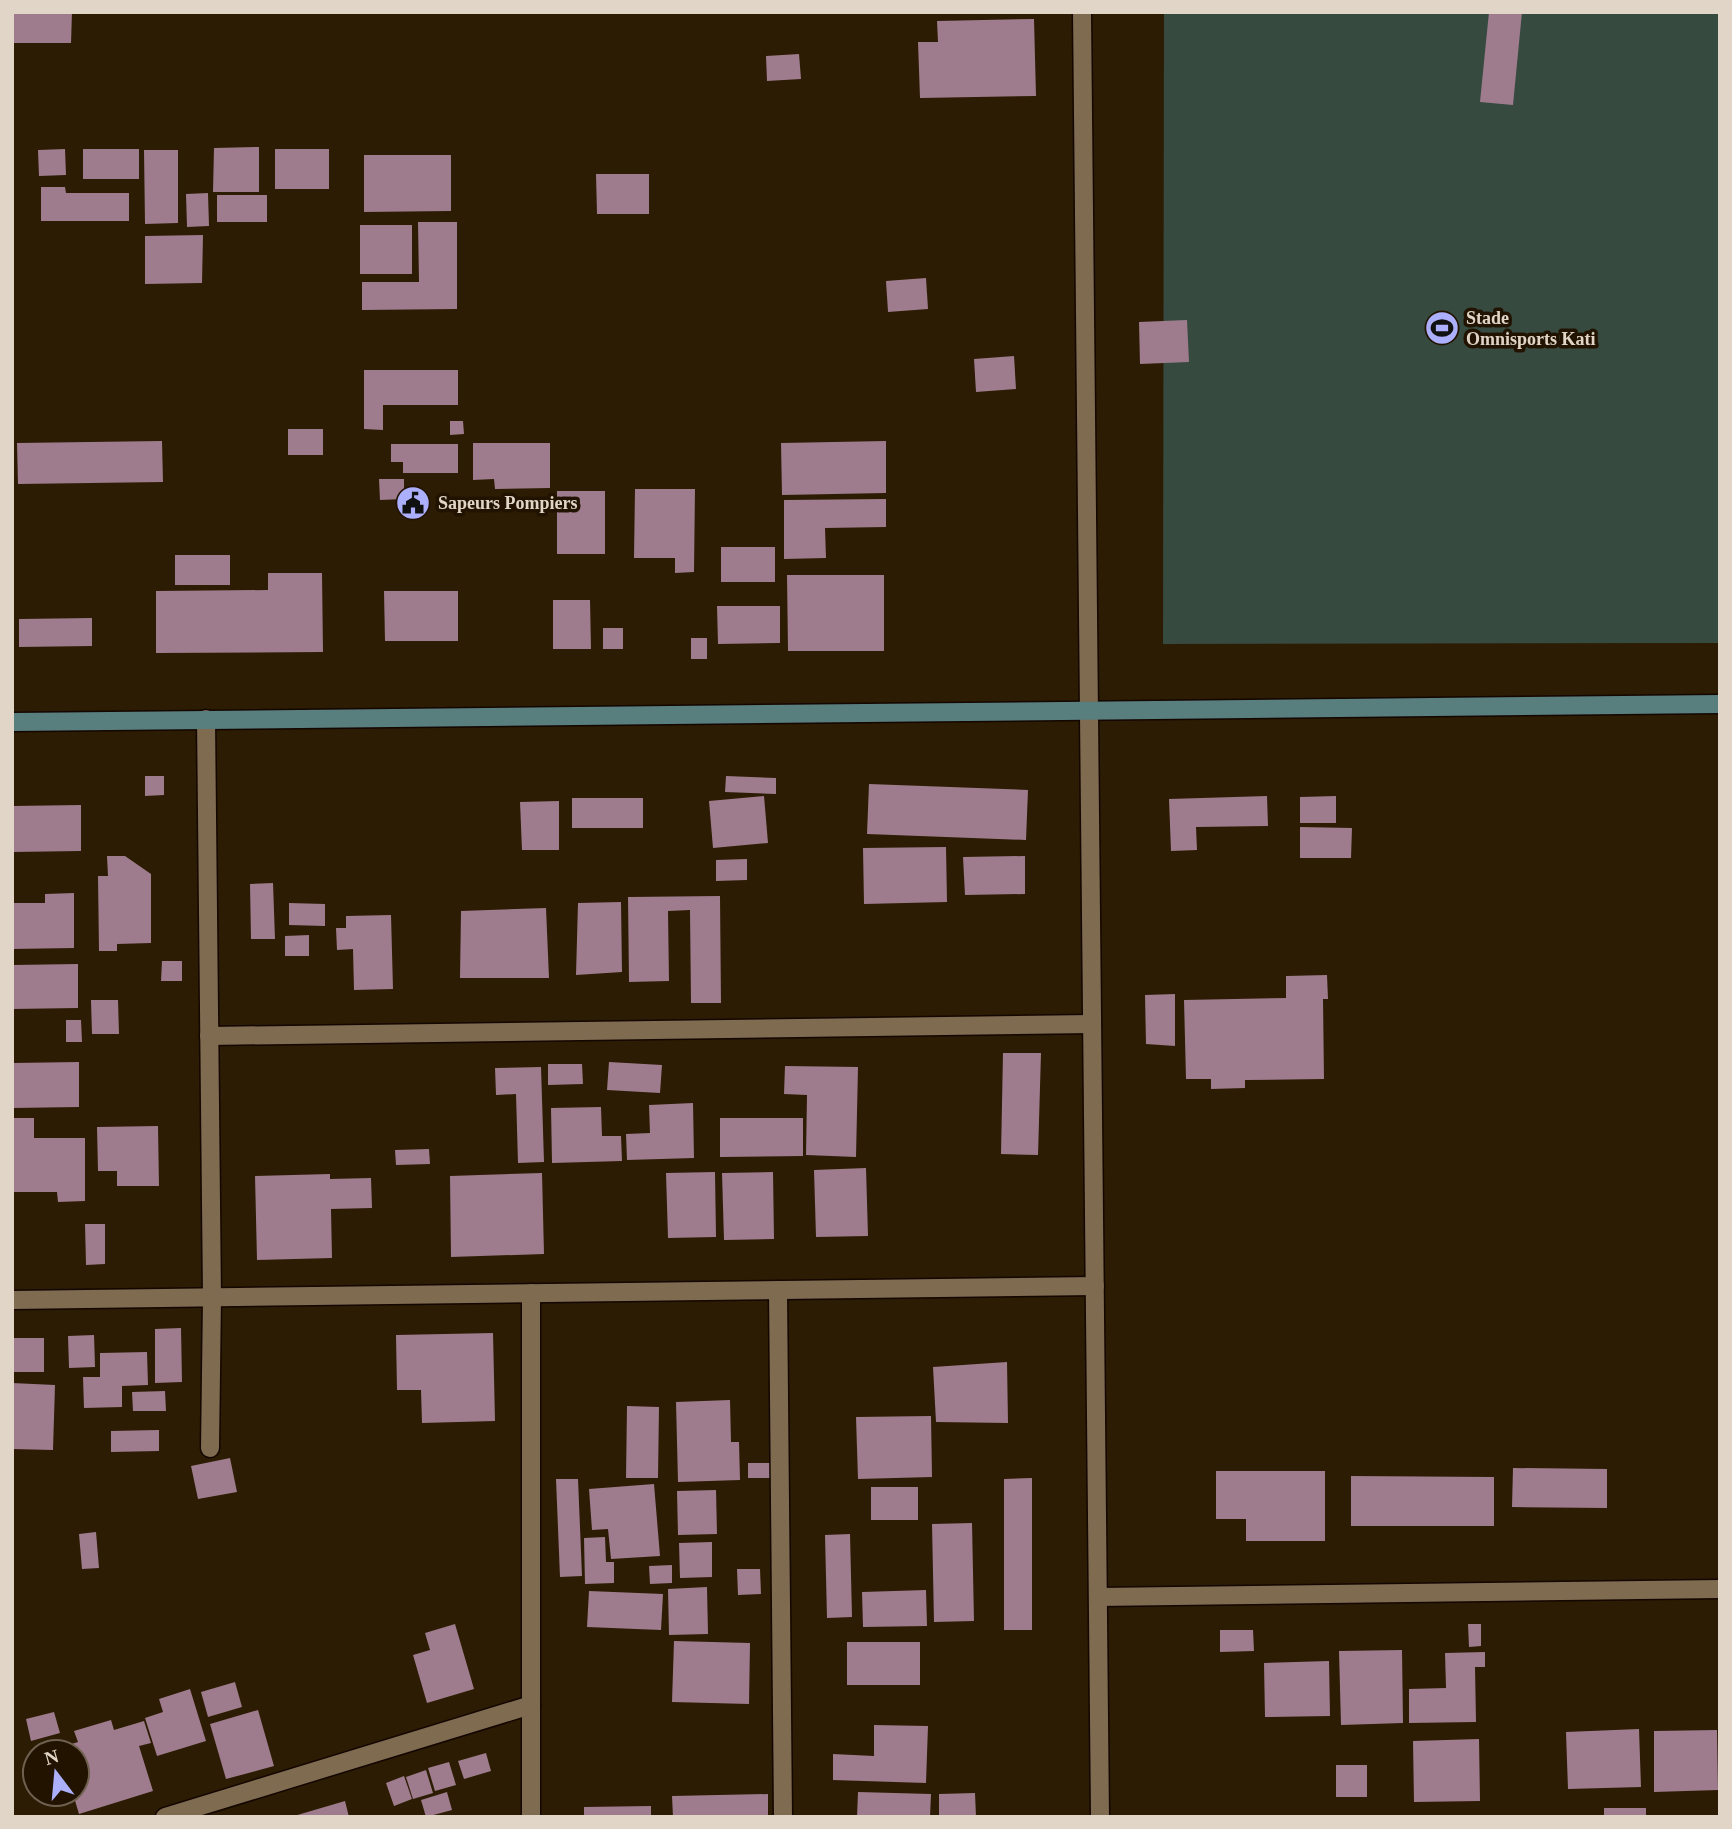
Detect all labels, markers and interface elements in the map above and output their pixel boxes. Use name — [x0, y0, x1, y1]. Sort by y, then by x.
place label: Stade Omnisports Kati — [1466, 308, 1596, 349]
sports icon: Stade Omnisports Kati — [1423, 309, 1461, 347]
public building icon: Sapeurs Pompiers — [394, 484, 432, 522]
place label: Sapeurs Pompiers — [438, 493, 578, 513]
north arrow — [21, 1738, 91, 1808]
text: N — [42, 1745, 61, 1769]

